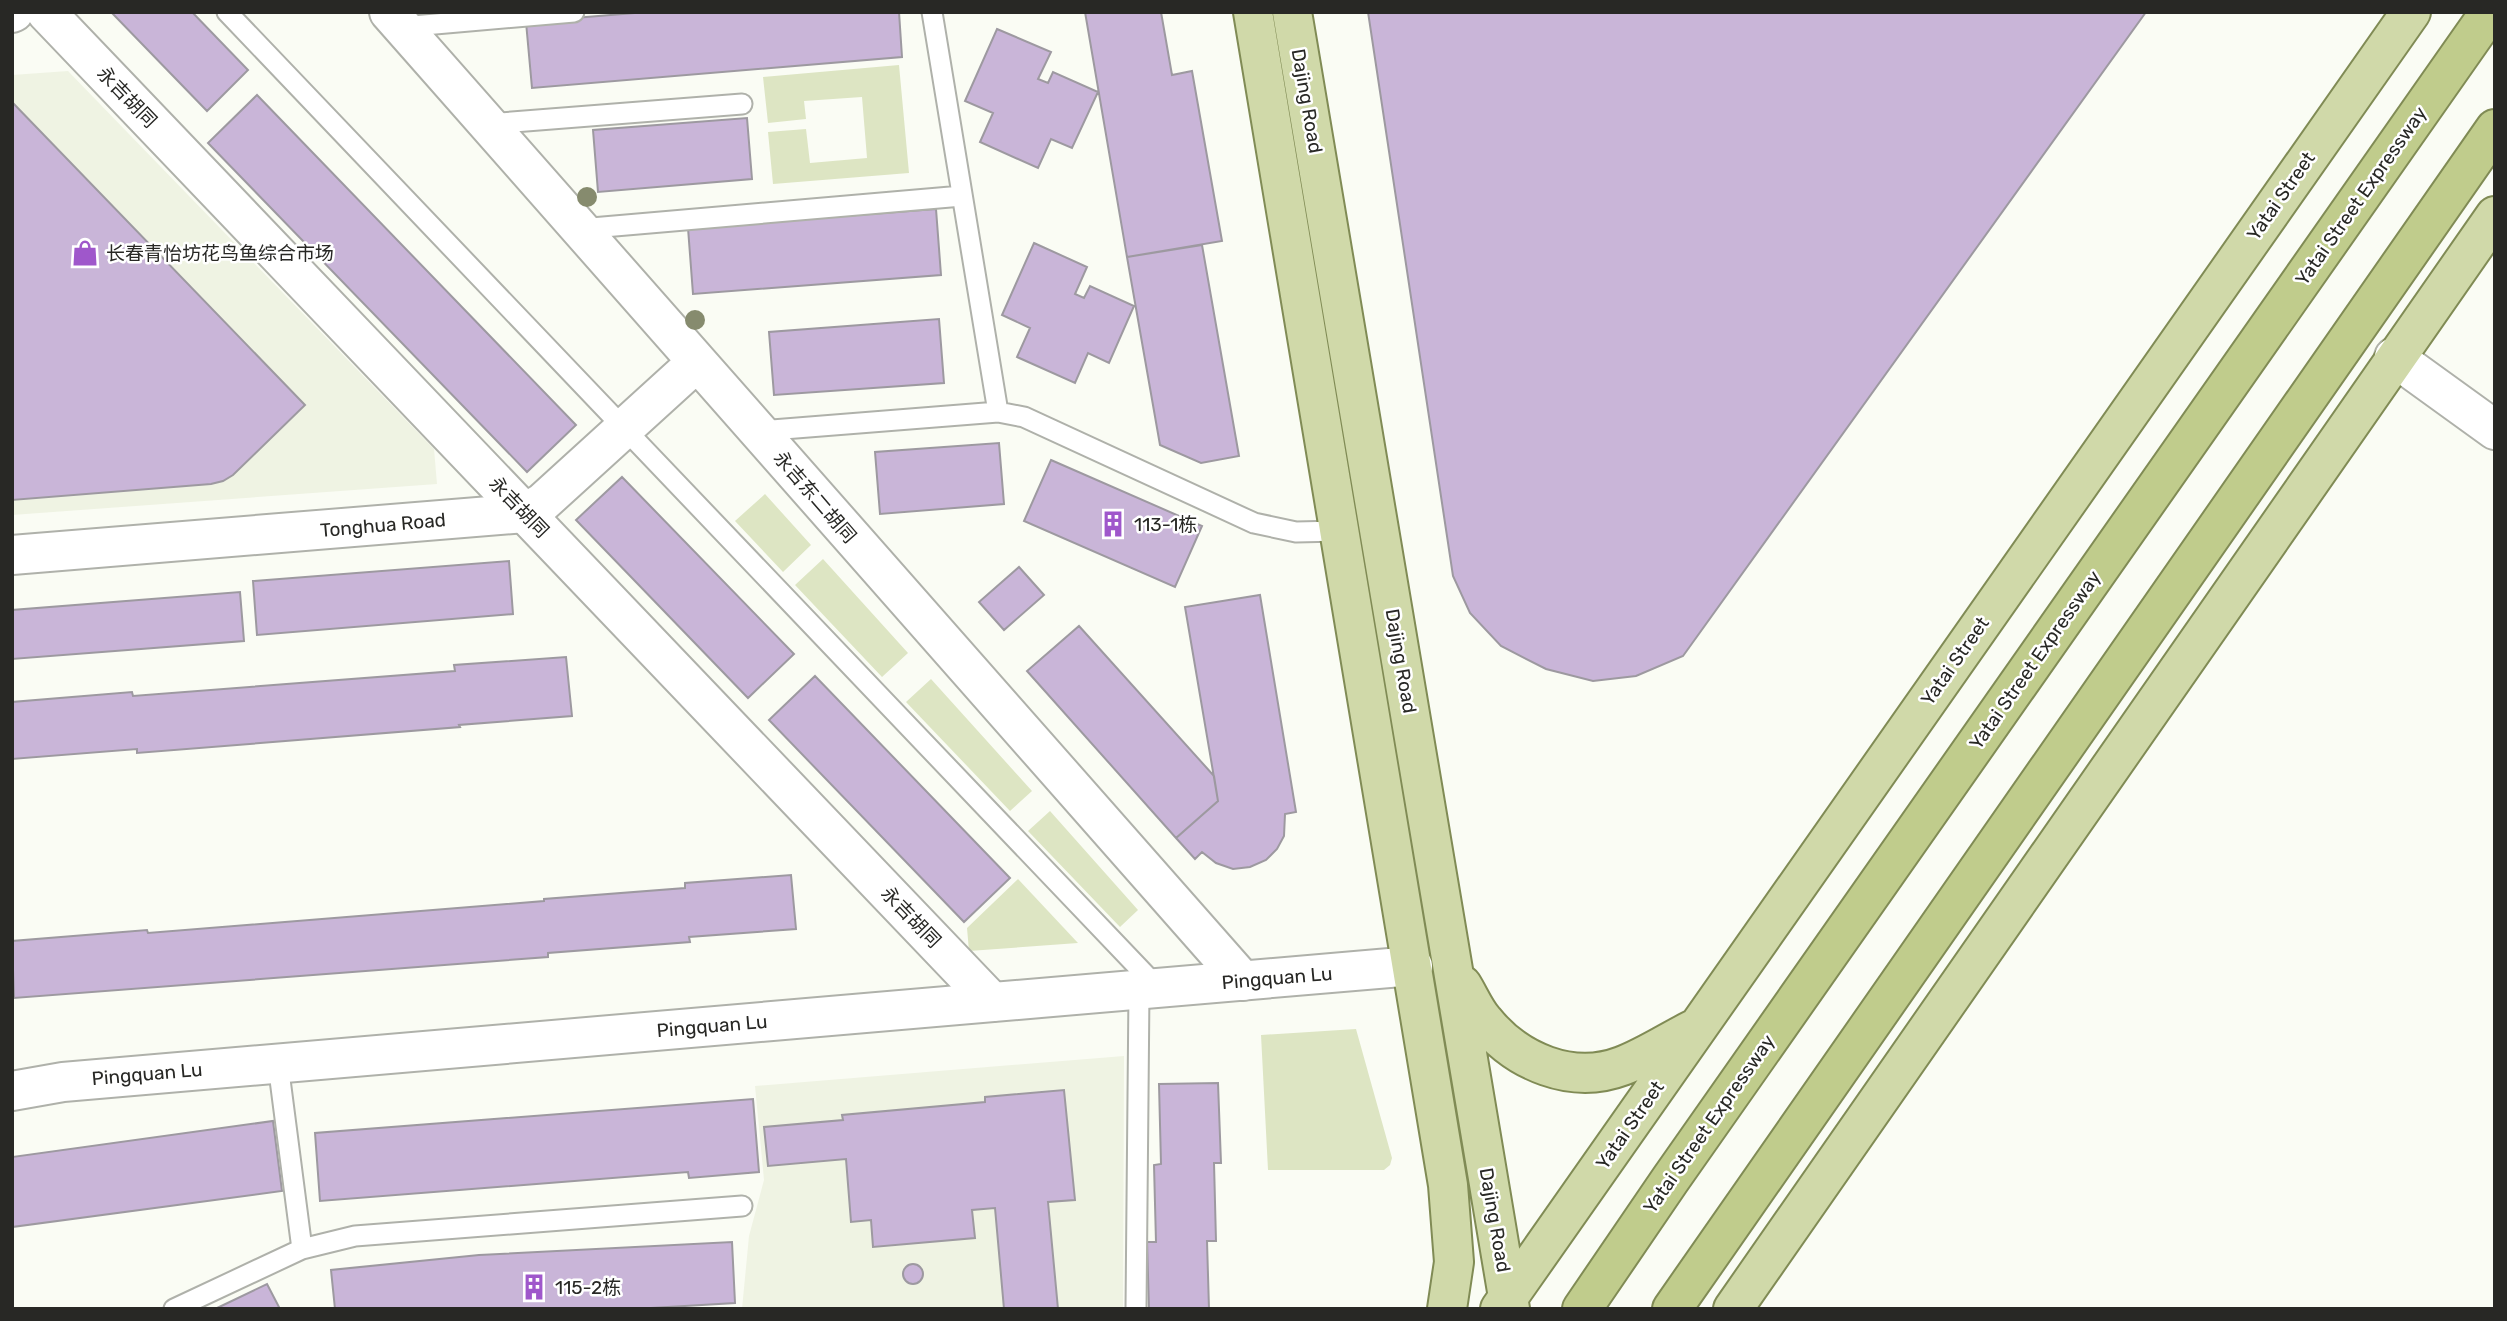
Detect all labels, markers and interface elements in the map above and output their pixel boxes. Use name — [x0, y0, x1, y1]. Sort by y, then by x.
street label: Dajing Road — [1286, 47, 1328, 155]
street label: 永吉胡同 — [92, 62, 162, 132]
street label: Yatai Street Expressway — [2290, 102, 2432, 290]
street label: Yatai Street — [2242, 147, 2320, 245]
shop icon: 长春青怡坊花鸟鱼综合市场 — [70, 238, 100, 268]
place label: 长春青怡坊花鸟鱼综合市场 — [106, 242, 334, 265]
street label: 永吉东二胡同 — [769, 446, 861, 548]
street label: 永吉胡同 — [484, 472, 554, 542]
street label: Tonghua Road — [319, 508, 447, 542]
building icon: 113-1栋 — [1098, 509, 1128, 539]
place label: 113-1栋 — [1134, 513, 1197, 536]
street label: Yatai Street Expressway — [1964, 566, 2106, 754]
street label: Dajing Road — [1380, 607, 1422, 715]
street label: Yatai Street — [1916, 612, 1994, 710]
street label: 永吉胡同 — [876, 882, 946, 952]
street label: Pingquan Lu — [1221, 962, 1333, 994]
street label: Pingquan Lu — [656, 1010, 768, 1042]
street label: Yatai Street Expressway — [1638, 1030, 1780, 1218]
street label: Pingquan Lu — [91, 1058, 203, 1090]
street label: Yatai Street — [1591, 1076, 1669, 1174]
street label: Dajing Road — [1474, 1166, 1516, 1274]
building icon: 115-2栋 — [519, 1272, 549, 1302]
place label: 115-2栋 — [555, 1276, 621, 1299]

